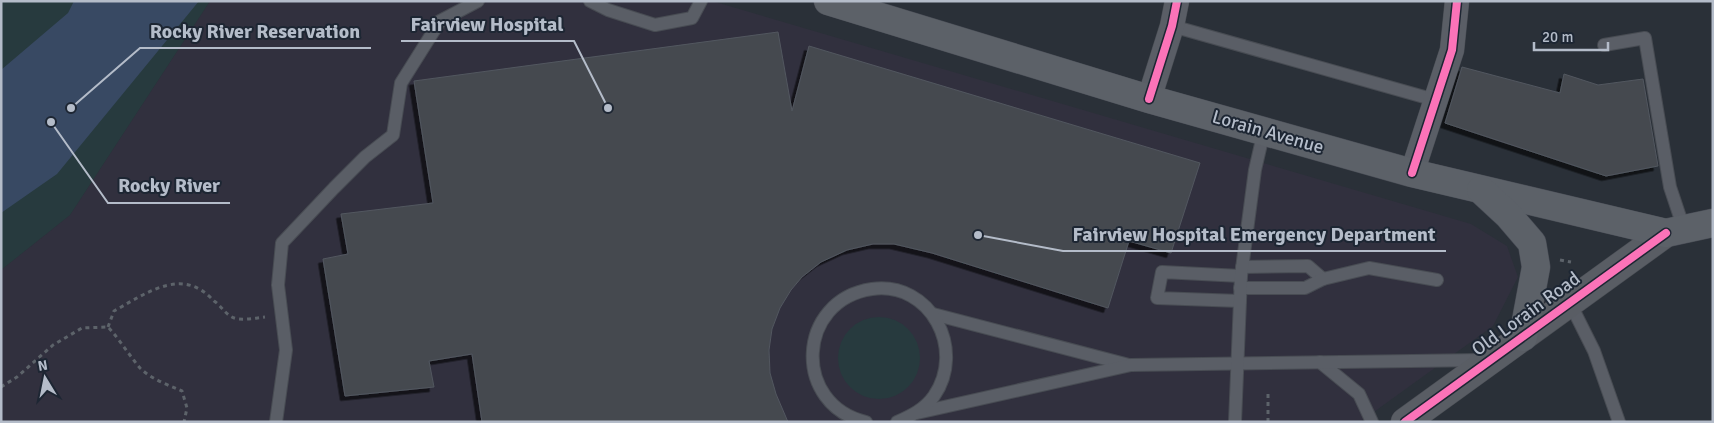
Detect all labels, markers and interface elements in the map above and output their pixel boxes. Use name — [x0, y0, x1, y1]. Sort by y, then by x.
callout: Fairview Hospital — [401, 6, 574, 41]
text: Fairview Hospital — [410, 12, 564, 37]
callout: Rocky River Reservation — [140, 13, 371, 48]
text: Rocky River Reservation — [150, 19, 360, 44]
scale bar — [1534, 20, 1608, 52]
text: 20 m — [1542, 28, 1573, 46]
street label: Lorain Avenue — [1209, 105, 1327, 159]
callout: Rocky River — [108, 168, 230, 203]
text: Rocky River — [118, 173, 220, 198]
callout: Fairview Hospital Emergency Department — [1063, 216, 1446, 251]
text: Fairview Hospital Emergency Department — [1072, 222, 1436, 247]
street label: Old Lorain Road — [1467, 267, 1585, 361]
north arrow — [20, 353, 70, 403]
text: N — [37, 356, 49, 375]

